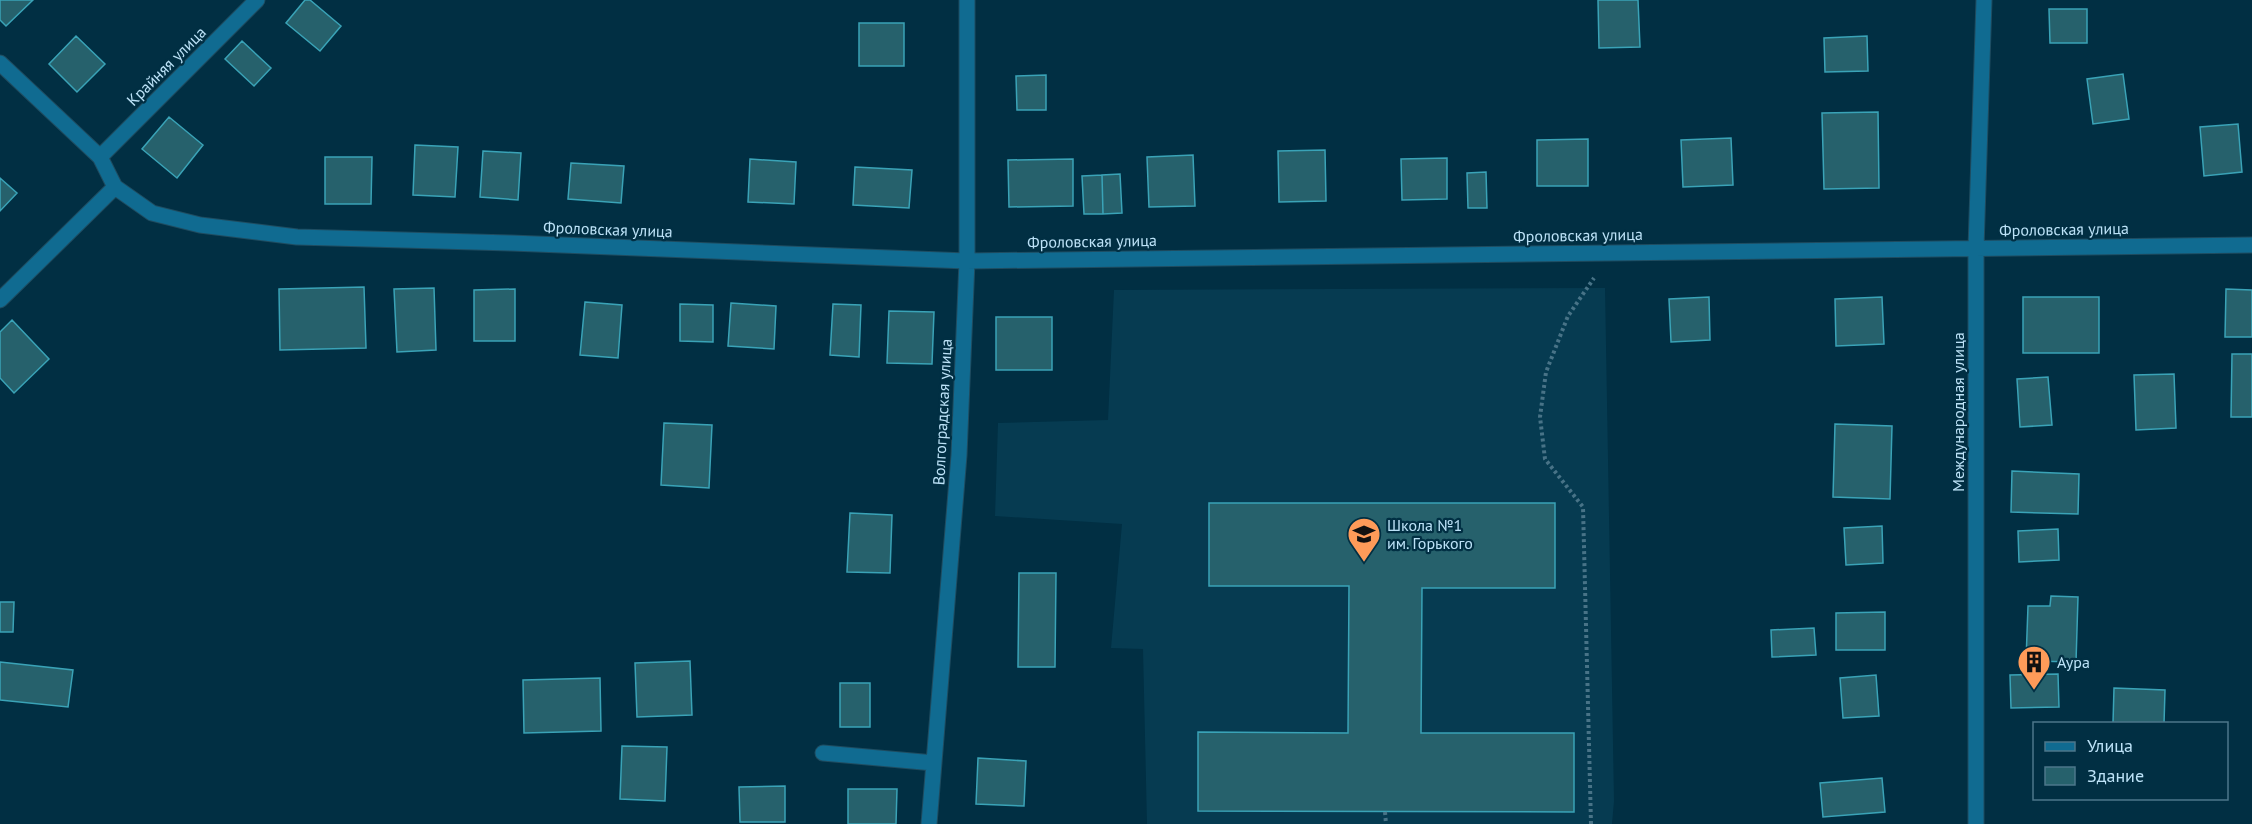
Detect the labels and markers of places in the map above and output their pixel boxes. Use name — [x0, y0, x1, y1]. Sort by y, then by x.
place label: Школа №1 им. Горького — [1387, 515, 1473, 553]
school or university icon: Школа №1 им. Горького — [1346, 516, 1382, 563]
building icon: Аура — [2016, 644, 2052, 691]
place label: Аура — [2057, 652, 2090, 672]

